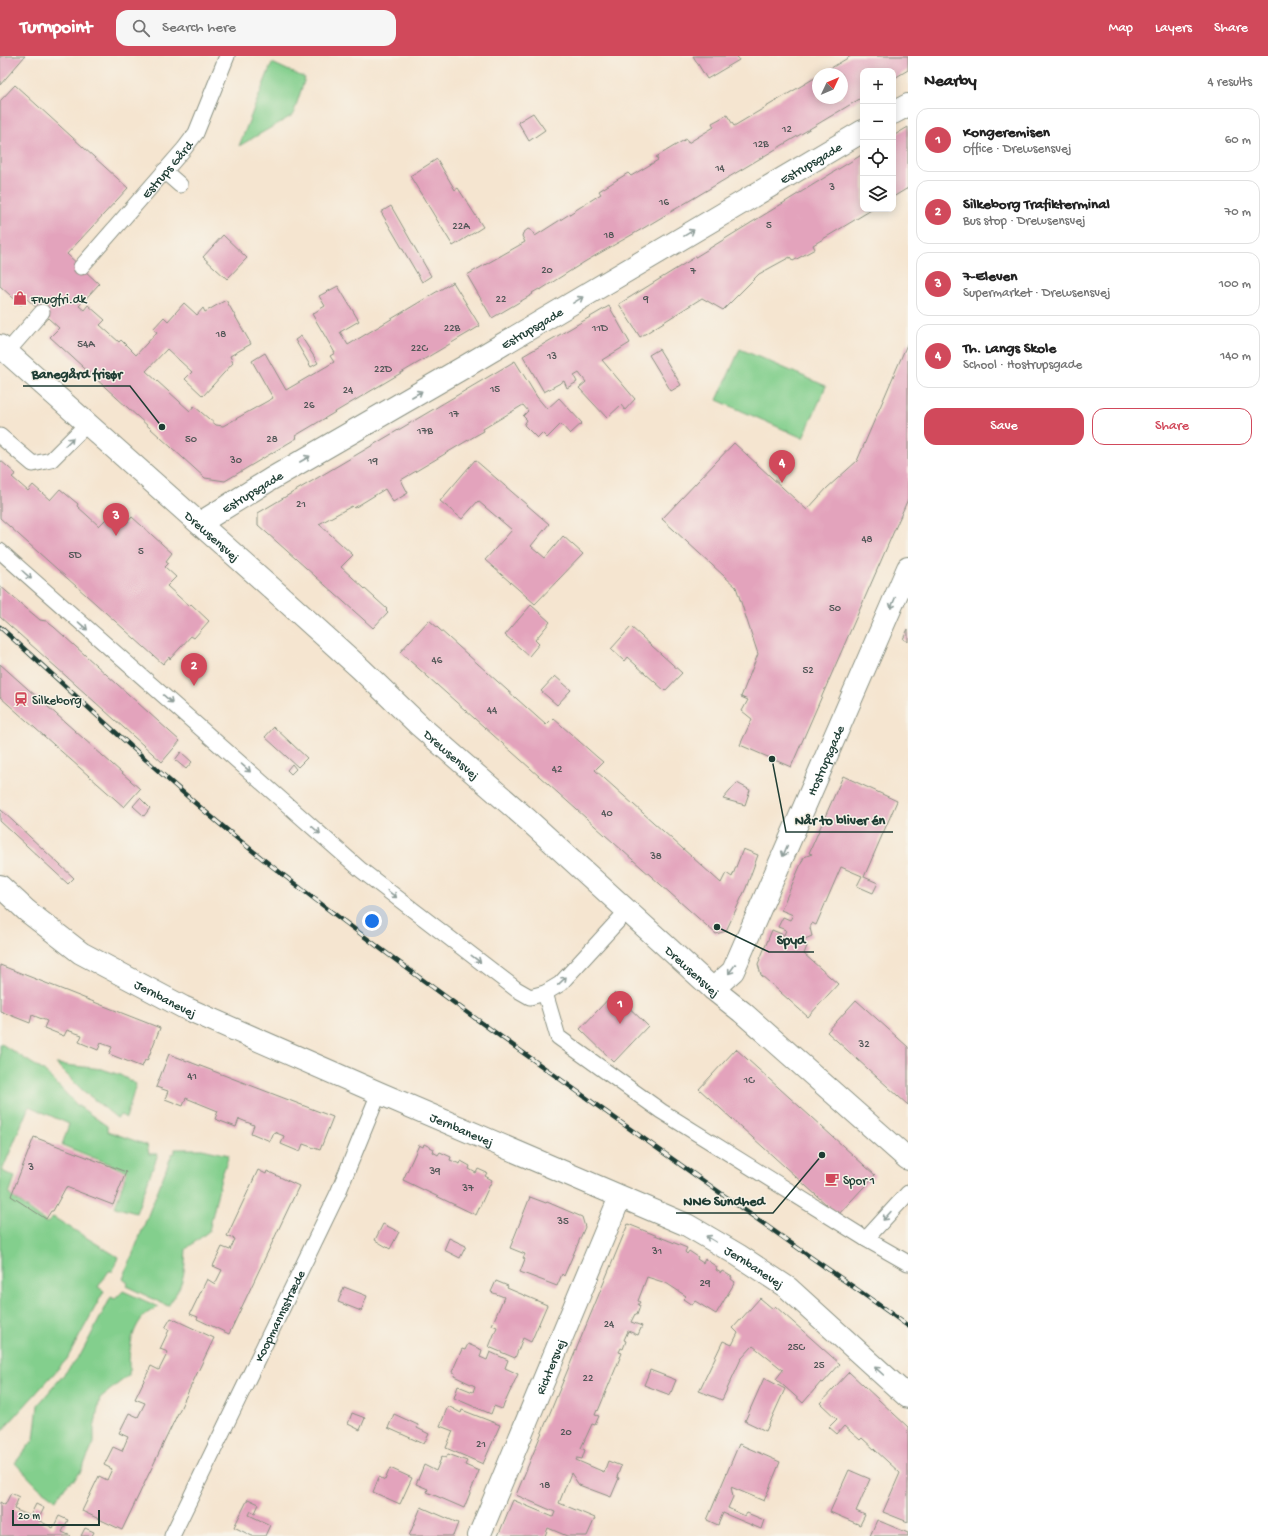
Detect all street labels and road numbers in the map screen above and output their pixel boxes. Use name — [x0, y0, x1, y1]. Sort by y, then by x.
street label: Estrups Gård — [139, 138, 198, 202]
street label: Estrupsgade — [778, 140, 845, 188]
street label: Estrupsgade — [499, 305, 567, 353]
street label: Estrupsgade — [220, 469, 287, 518]
street label: Drewsensvej — [180, 508, 242, 566]
street label: Hostrupsgade — [805, 723, 849, 798]
street label: Drewsensvej — [419, 727, 481, 784]
street label: Drewsensvej — [660, 943, 722, 1001]
street label: Jernbanevej — [131, 978, 198, 1022]
street label: Jernbanevej — [427, 1111, 495, 1151]
street label: Jernbanevej — [721, 1244, 786, 1293]
street label: Koopmannsstræde — [252, 1268, 310, 1365]
street label: Richtersvej — [534, 1337, 570, 1397]

